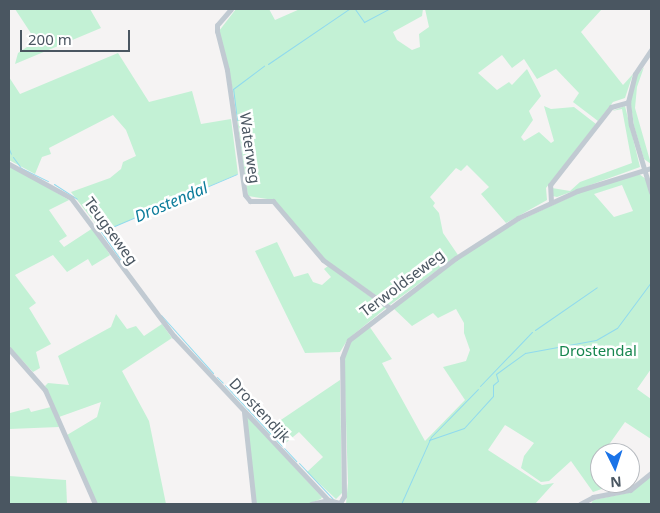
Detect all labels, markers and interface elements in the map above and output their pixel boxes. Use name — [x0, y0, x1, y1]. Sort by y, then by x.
scale bar — [22, 20, 132, 52]
text: 200 m — [28, 29, 72, 49]
street label: Waterweg — [236, 111, 264, 185]
water label: Drostendal — [131, 178, 211, 226]
street label: Teugseweg — [80, 194, 142, 268]
street label: Terwoldseweg — [356, 246, 448, 320]
park label: Drostendal — [559, 342, 637, 360]
street label: Drostendijk — [226, 374, 294, 446]
north arrow — [590, 443, 640, 493]
text: N — [610, 473, 622, 492]

